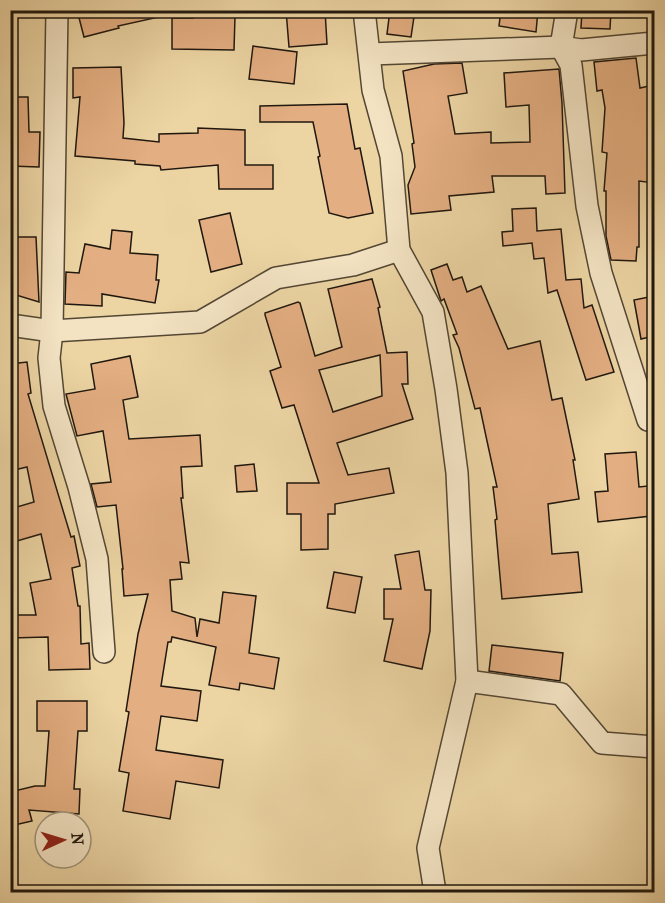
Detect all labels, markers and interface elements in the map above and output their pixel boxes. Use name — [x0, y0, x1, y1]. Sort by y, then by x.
north arrow — [33, 810, 93, 870]
text: N — [68, 832, 87, 847]

